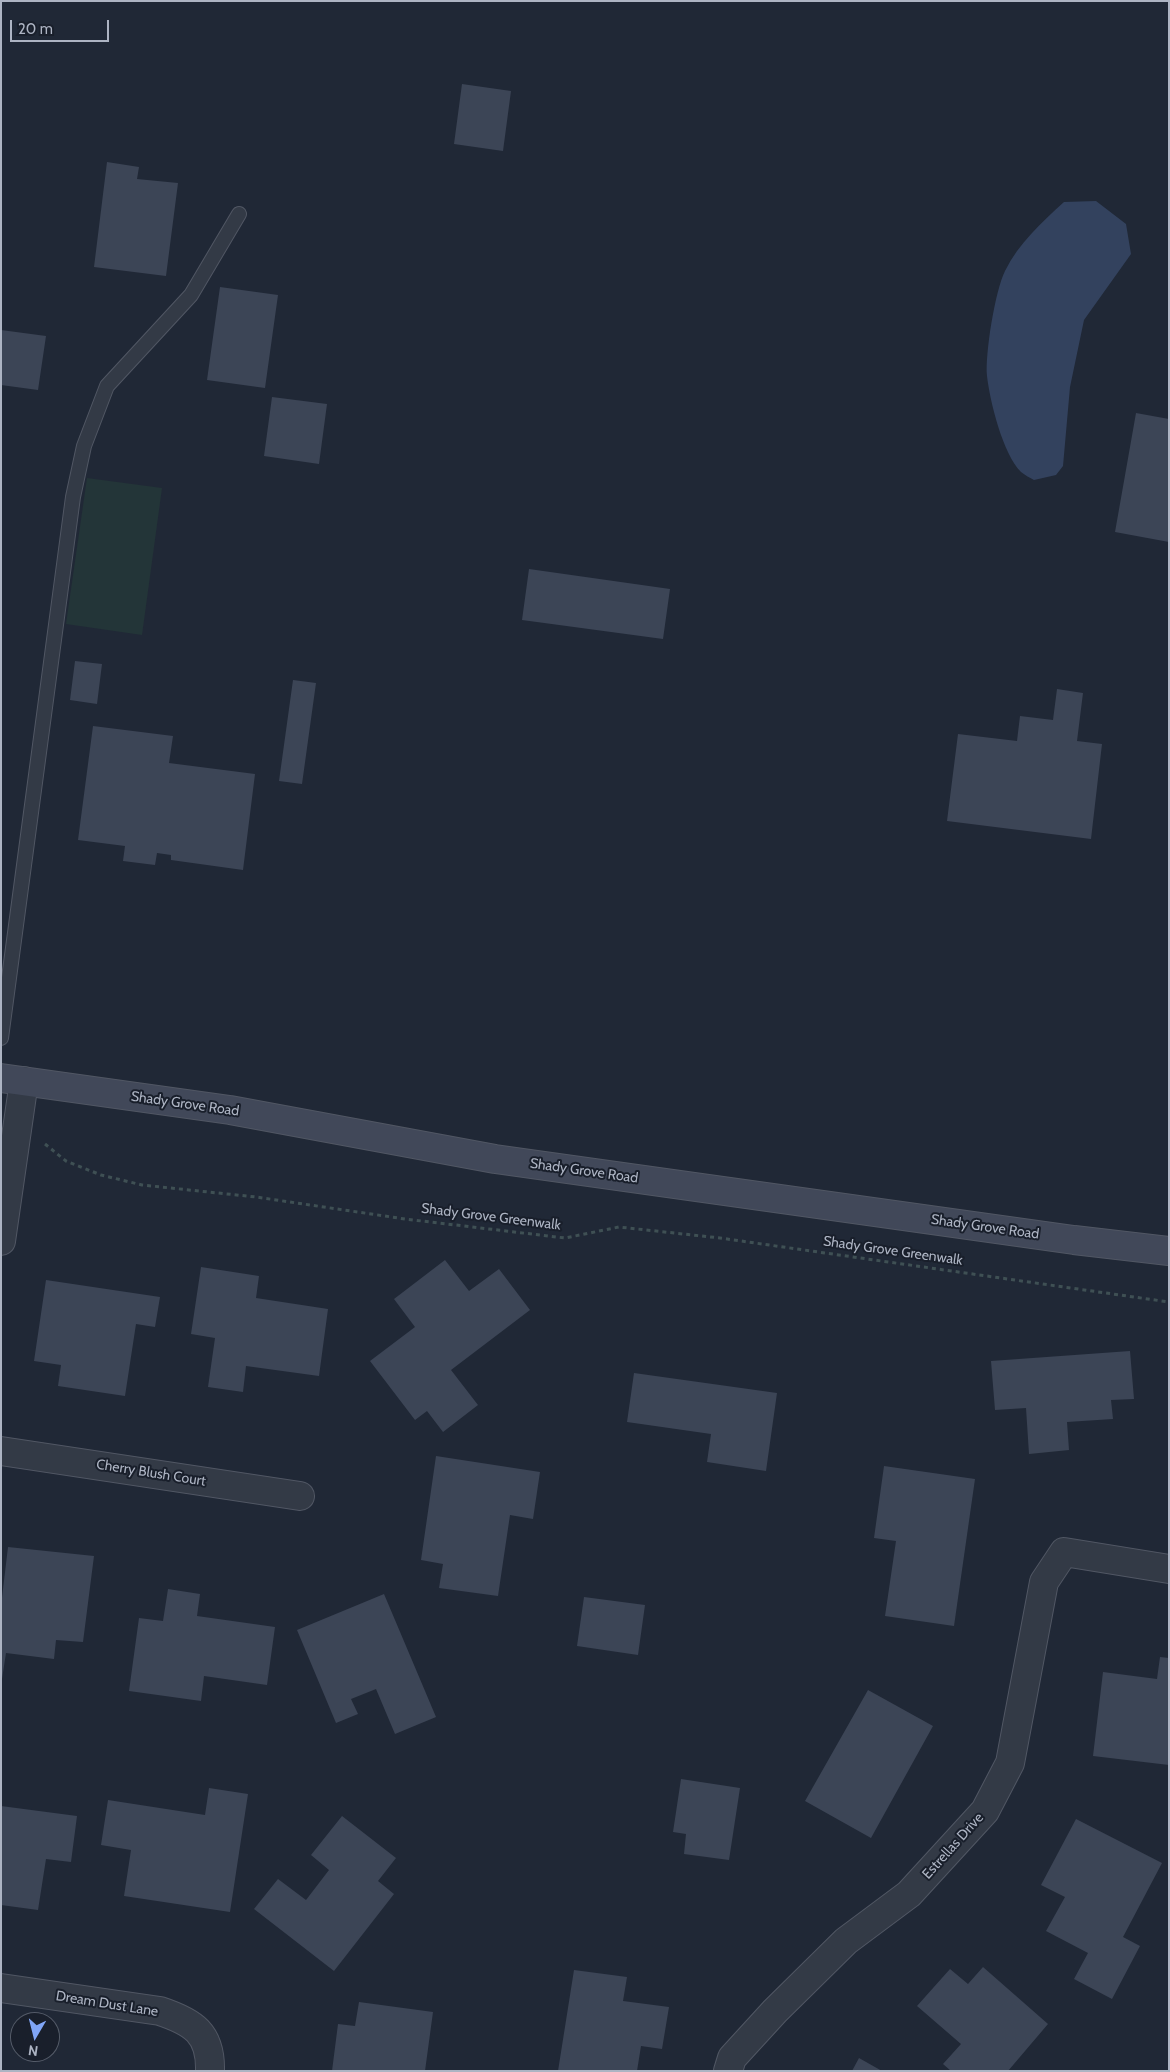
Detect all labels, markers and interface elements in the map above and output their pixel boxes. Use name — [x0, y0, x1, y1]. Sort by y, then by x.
scale bar — [12, 10, 111, 42]
text: 20 m — [18, 20, 53, 38]
street label: Shady Grove Road — [130, 1088, 240, 1120]
street label: Shady Grove Road — [529, 1155, 639, 1187]
street label: Shady Grove Greenwalk — [420, 1200, 562, 1234]
street label: Shady Grove Road — [930, 1211, 1040, 1243]
street label: Shady Grove Greenwalk — [822, 1233, 964, 1269]
street label: Cherry Blush Court — [95, 1456, 207, 1490]
street label: Estrellas Drive — [919, 1809, 987, 1883]
street label: Dream Dust Lane — [55, 1988, 159, 2020]
north arrow — [10, 2012, 60, 2062]
text: N — [27, 2041, 39, 2060]

